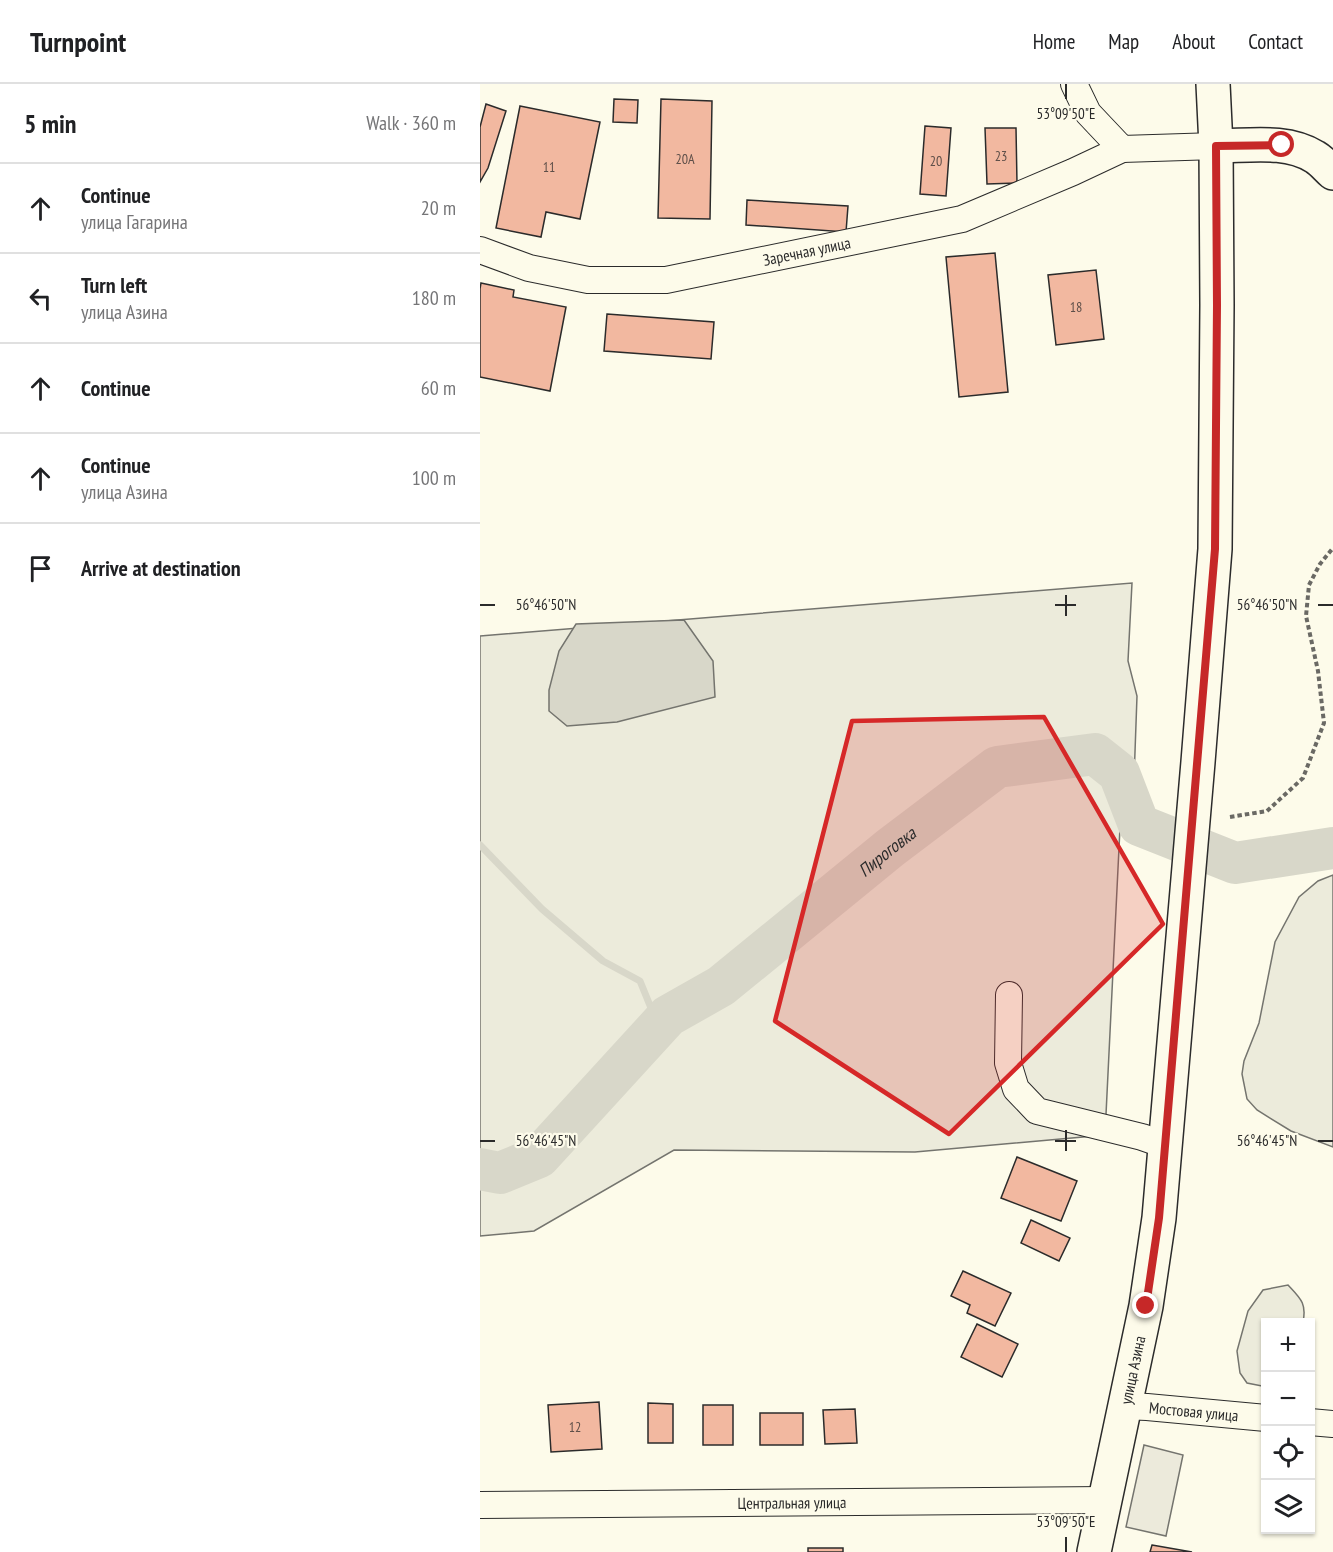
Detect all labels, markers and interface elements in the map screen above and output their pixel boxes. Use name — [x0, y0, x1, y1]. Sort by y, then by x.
text: Turnpoint — [30, 23, 126, 60]
text: Home — [1033, 28, 1075, 55]
text: Map — [1108, 28, 1139, 55]
text: About — [1172, 28, 1215, 55]
text: Contact — [1248, 28, 1303, 55]
text: 53°09'50"E — [1036, 104, 1096, 123]
text: 5 min — [24, 107, 77, 140]
text: Walk · 360 m — [366, 110, 456, 136]
route start — [1268, 131, 1294, 157]
house number: 23 — [995, 147, 1007, 165]
house number: 20А — [675, 150, 695, 168]
house number: 20 — [930, 152, 942, 170]
house number: 11 — [543, 158, 555, 176]
text: Continue — [81, 181, 151, 209]
icon: ahead — [24, 192, 57, 225]
text: 20 m — [421, 195, 456, 221]
text: улица Гагарина — [81, 209, 188, 235]
street label: Заречная улица — [761, 232, 852, 270]
text: Turn left — [81, 271, 147, 299]
icon: left — [24, 282, 57, 315]
text: 180 m — [412, 285, 456, 311]
house number: 18 — [1070, 298, 1082, 316]
text: улица Азина — [81, 299, 168, 325]
icon: ahead — [24, 372, 57, 405]
text: Continue — [81, 374, 151, 402]
text: 60 m — [421, 375, 456, 401]
text: Continue — [81, 451, 151, 479]
icon: ahead — [24, 462, 57, 495]
text: 100 m — [412, 465, 456, 491]
text: улица Азина — [81, 479, 168, 505]
icon: arrive — [24, 552, 57, 585]
text: Arrive at destination — [81, 554, 241, 582]
text: 56°46'50"N — [516, 595, 576, 614]
text: 56°46'50"N — [1237, 595, 1297, 614]
water label: Пироговка — [853, 821, 921, 881]
text: 56°46'45"N — [516, 1131, 576, 1150]
text: 56°46'45"N — [1237, 1131, 1297, 1150]
route end — [1132, 1292, 1158, 1318]
map controls — [1261, 1318, 1315, 1534]
button: + — [1261, 1318, 1315, 1372]
street label: улица Азина — [1116, 1334, 1149, 1406]
button: − — [1261, 1372, 1315, 1426]
street label: Мостовая улица — [1148, 1397, 1239, 1425]
house number: 12 — [569, 1418, 581, 1436]
button: locate — [1261, 1426, 1315, 1480]
button: layers — [1261, 1480, 1315, 1534]
street label: Центральная улица — [737, 1492, 847, 1513]
text: 53°09'50"E — [1036, 1512, 1096, 1531]

